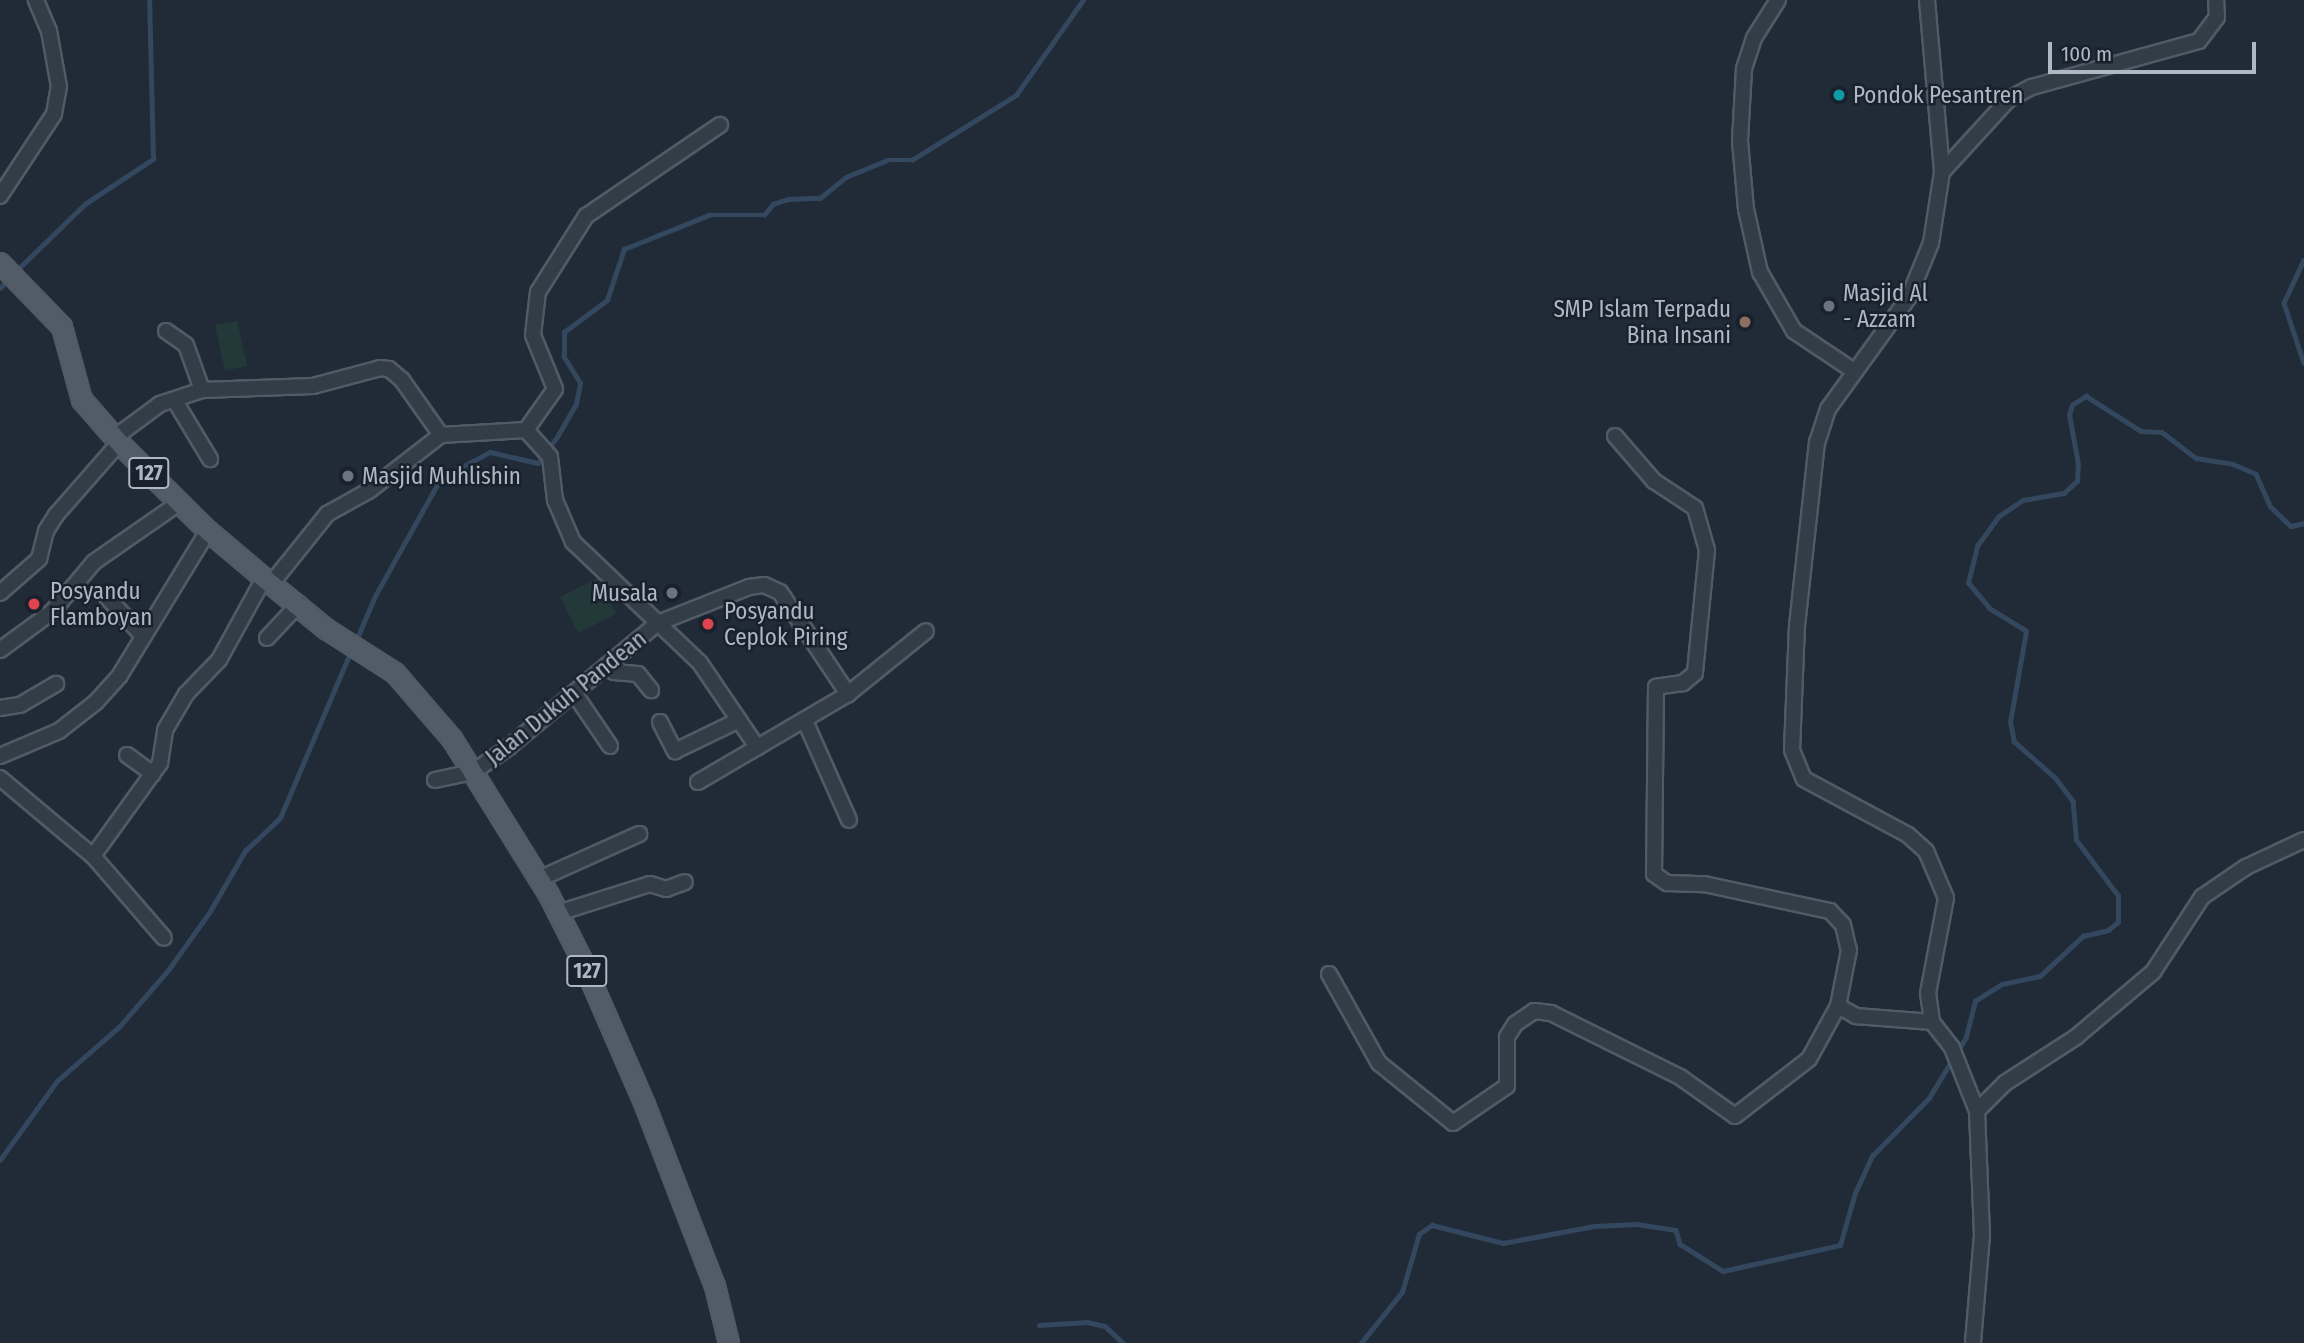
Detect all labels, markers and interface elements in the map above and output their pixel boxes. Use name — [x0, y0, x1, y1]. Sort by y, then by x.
scale bar — [2052, 28, 2260, 72]
text: 100 m — [2061, 41, 2112, 67]
place label: Pondok Pesantren — [1853, 81, 2023, 109]
marker: Pondok Pesantren — [1831, 87, 1847, 103]
place label: Masjid Al - Azzam — [1843, 279, 1928, 333]
place label: SMP Islam Terpadu Bina Insani — [1553, 295, 1731, 349]
marker: Masjid Al - Azzam — [1821, 298, 1837, 314]
marker: SMP Islam Terpadu Bina Insani — [1737, 314, 1753, 330]
road number: 127 — [128, 456, 170, 490]
place label: Masjid Muhlishin — [362, 462, 521, 490]
marker: Masjid Muhlishin — [340, 468, 356, 484]
place label: Posyandu Flamboyan — [50, 577, 152, 631]
place label: Musala — [592, 579, 658, 607]
marker: Musala — [664, 585, 680, 601]
marker: Posyandu Flamboyan — [24, 594, 44, 614]
place label: Posyandu Ceplok Piring — [724, 597, 848, 651]
marker: Posyandu Ceplok Piring — [698, 614, 718, 634]
street label: Jalan Dukuh Pandean — [480, 625, 652, 771]
road number: 127 — [566, 954, 608, 988]

